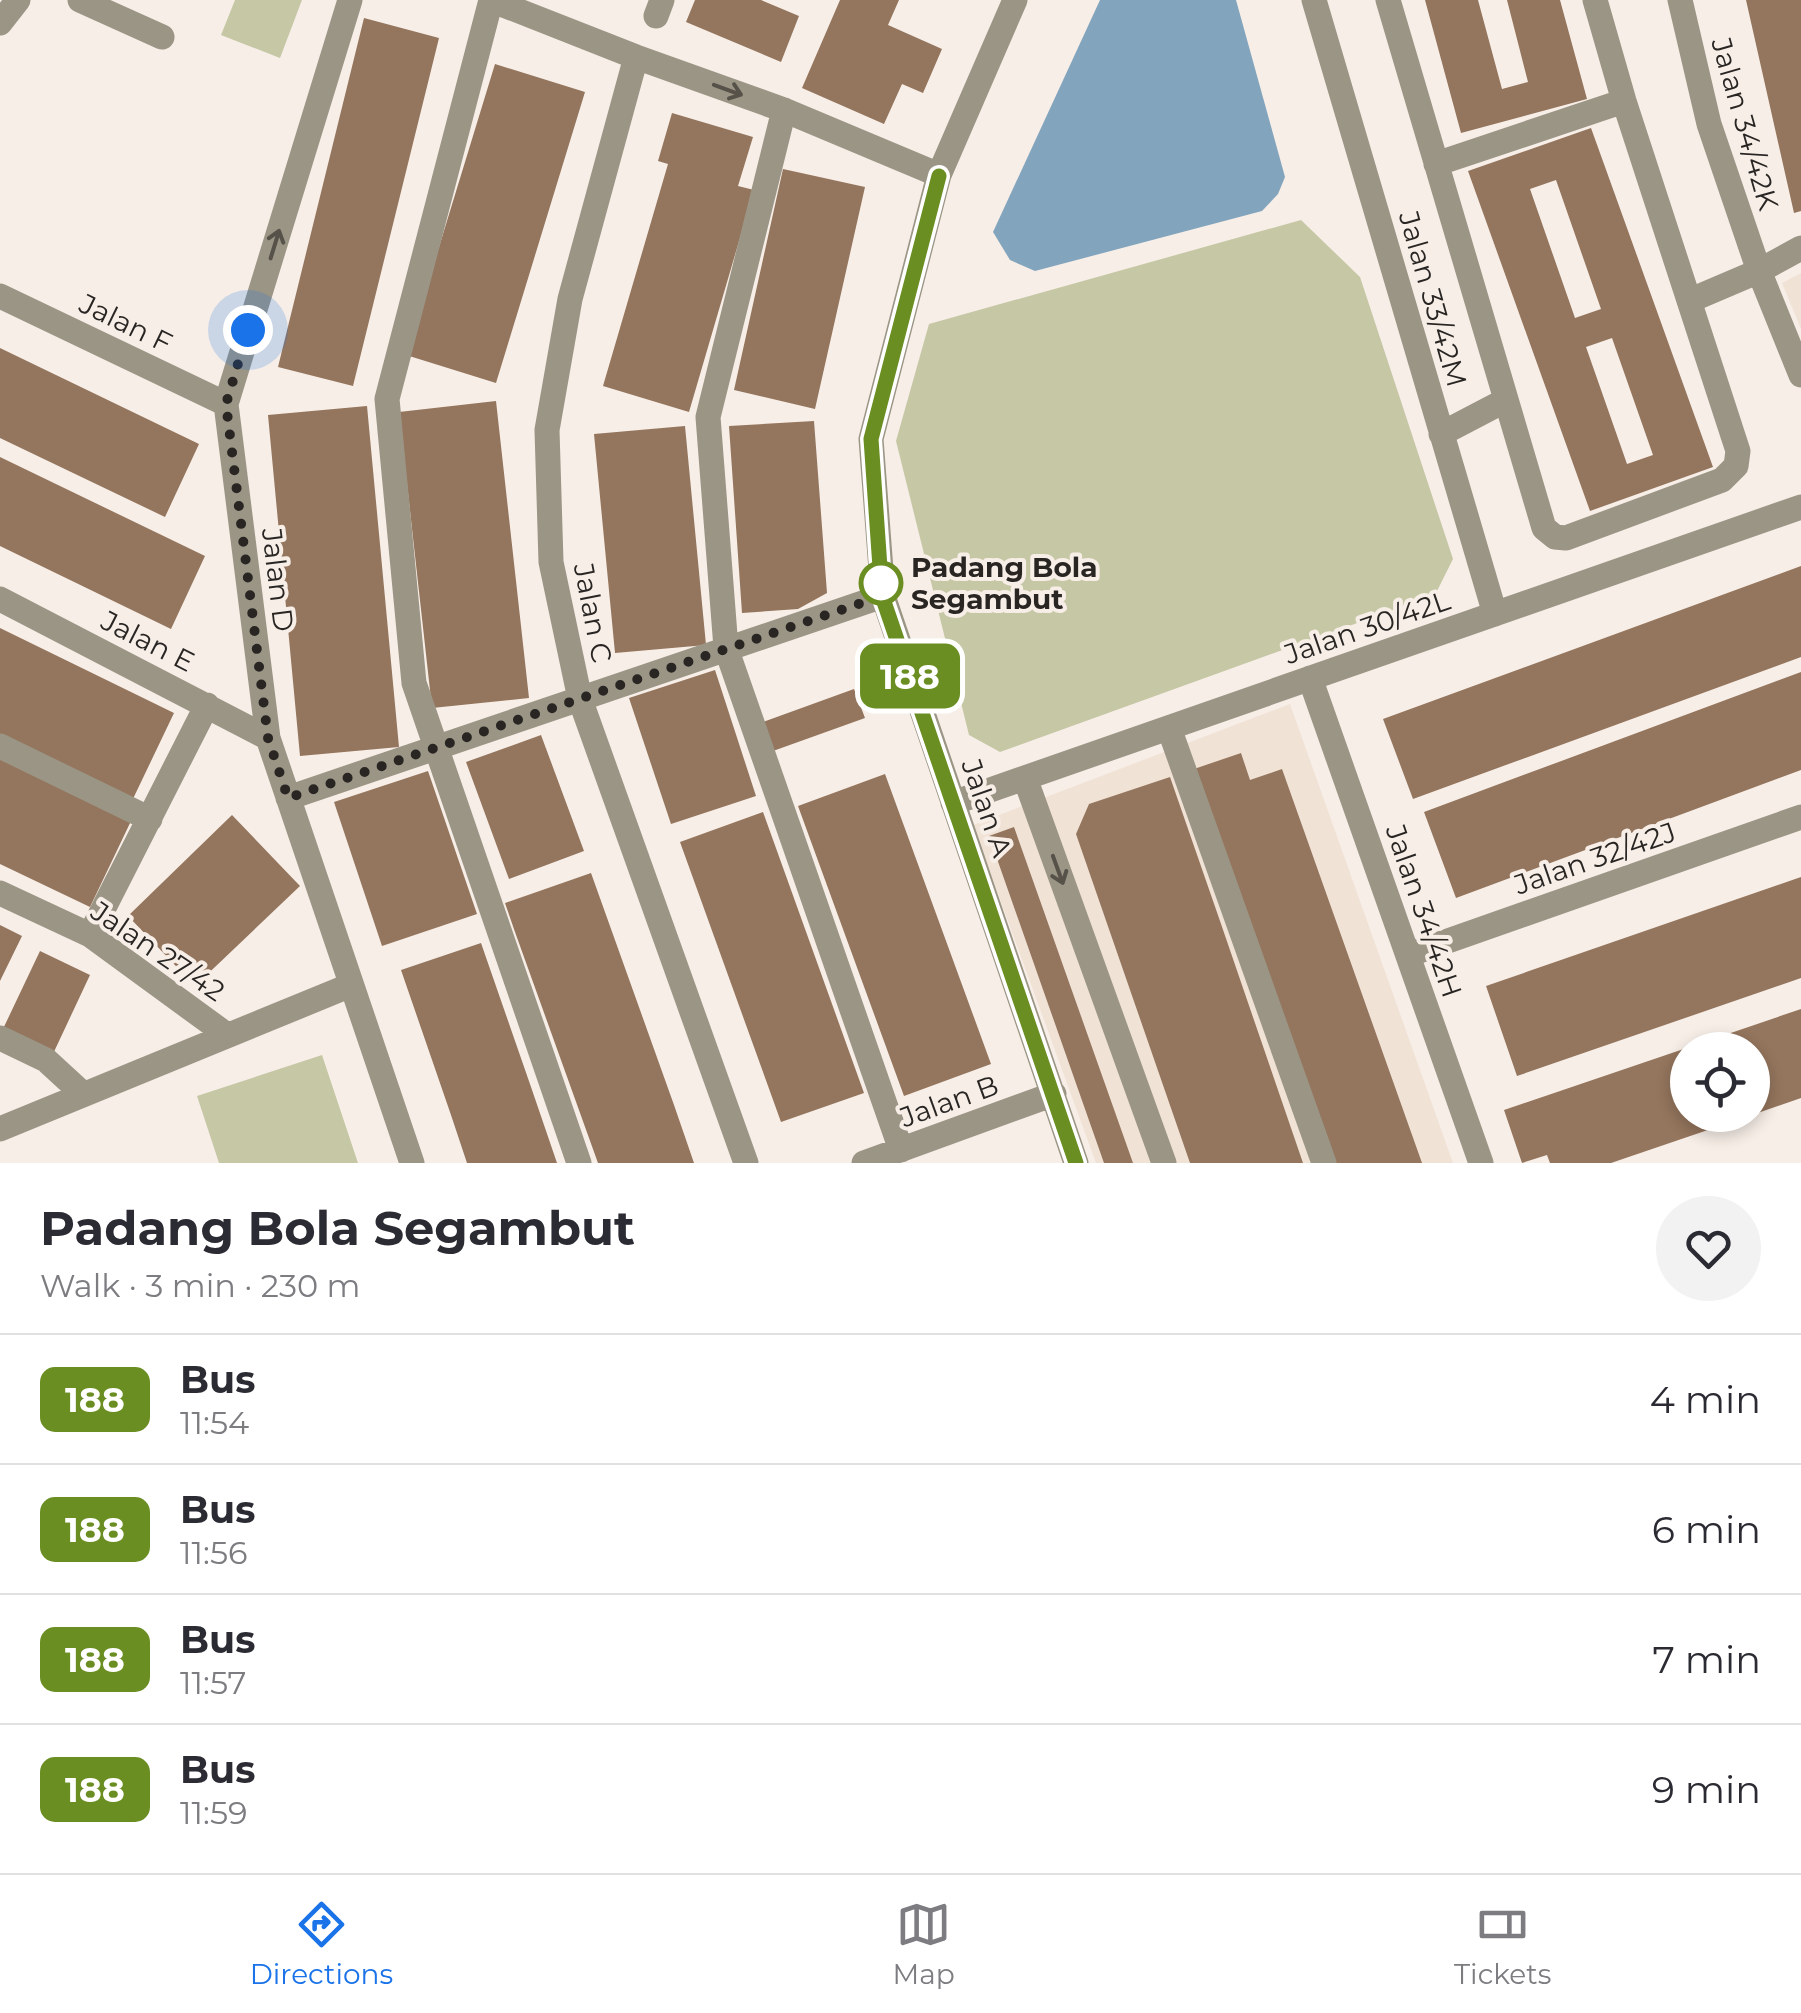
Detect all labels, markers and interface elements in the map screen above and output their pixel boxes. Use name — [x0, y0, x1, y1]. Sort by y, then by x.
street label: Jalan 34/42K — [1704, 33, 1786, 214]
one-way arrow — [711, 82, 742, 100]
street label: Jalan 33/42M — [1391, 206, 1474, 391]
one-way arrow — [267, 229, 285, 260]
street label: Jalan F — [73, 286, 178, 360]
your location — [223, 305, 273, 355]
street label: Jalan D — [255, 525, 301, 634]
place label: Padang Bola Segambut — [911, 550, 1098, 616]
street label: Jalan C — [567, 559, 619, 666]
marker: Padang Bola Segambut — [860, 562, 902, 604]
street label: Jalan 30/42L — [1279, 583, 1455, 672]
street label: Jalan E — [95, 603, 200, 679]
line badge: 188 — [852, 644, 968, 708]
text: 188 — [880, 655, 940, 698]
street label: Jalan A — [954, 754, 1020, 862]
street label: Jalan 32/42J — [1509, 814, 1680, 902]
street label: Jalan 34/42H — [1378, 819, 1469, 1002]
one-way arrow — [1050, 853, 1068, 884]
street label: Jalan 27/42 — [84, 893, 231, 1008]
map controls — [1670, 1032, 1770, 1132]
button: locate — [1670, 1032, 1770, 1132]
street label: Jalan B — [894, 1068, 1003, 1135]
button: heart — [1656, 1196, 1761, 1301]
text: Padang Bola Segambut — [40, 1199, 635, 1257]
text: Walk · 3 min · 230 m — [40, 1266, 360, 1305]
text: Bus — [180, 1356, 255, 1403]
text: 4 min — [1650, 1376, 1761, 1423]
text: 188 — [65, 1378, 125, 1421]
text: 11:54 — [180, 1403, 249, 1442]
text: Bus — [180, 1486, 255, 1533]
text: 6 min — [1652, 1506, 1761, 1553]
text: 188 — [65, 1508, 125, 1551]
text: 11:56 — [180, 1533, 248, 1572]
text: Bus — [180, 1616, 255, 1663]
text: 7 min — [1652, 1636, 1761, 1683]
text: 188 — [65, 1638, 125, 1681]
text: 11:57 — [180, 1663, 246, 1702]
text: Bus — [180, 1746, 255, 1793]
text: 9 min — [1652, 1766, 1761, 1813]
text: 188 — [65, 1768, 125, 1811]
text: 11:59 — [180, 1793, 248, 1832]
tab: Directions — [250, 1897, 393, 1991]
tab: Map — [892, 1897, 955, 1991]
tab: Tickets — [1454, 1897, 1551, 1991]

